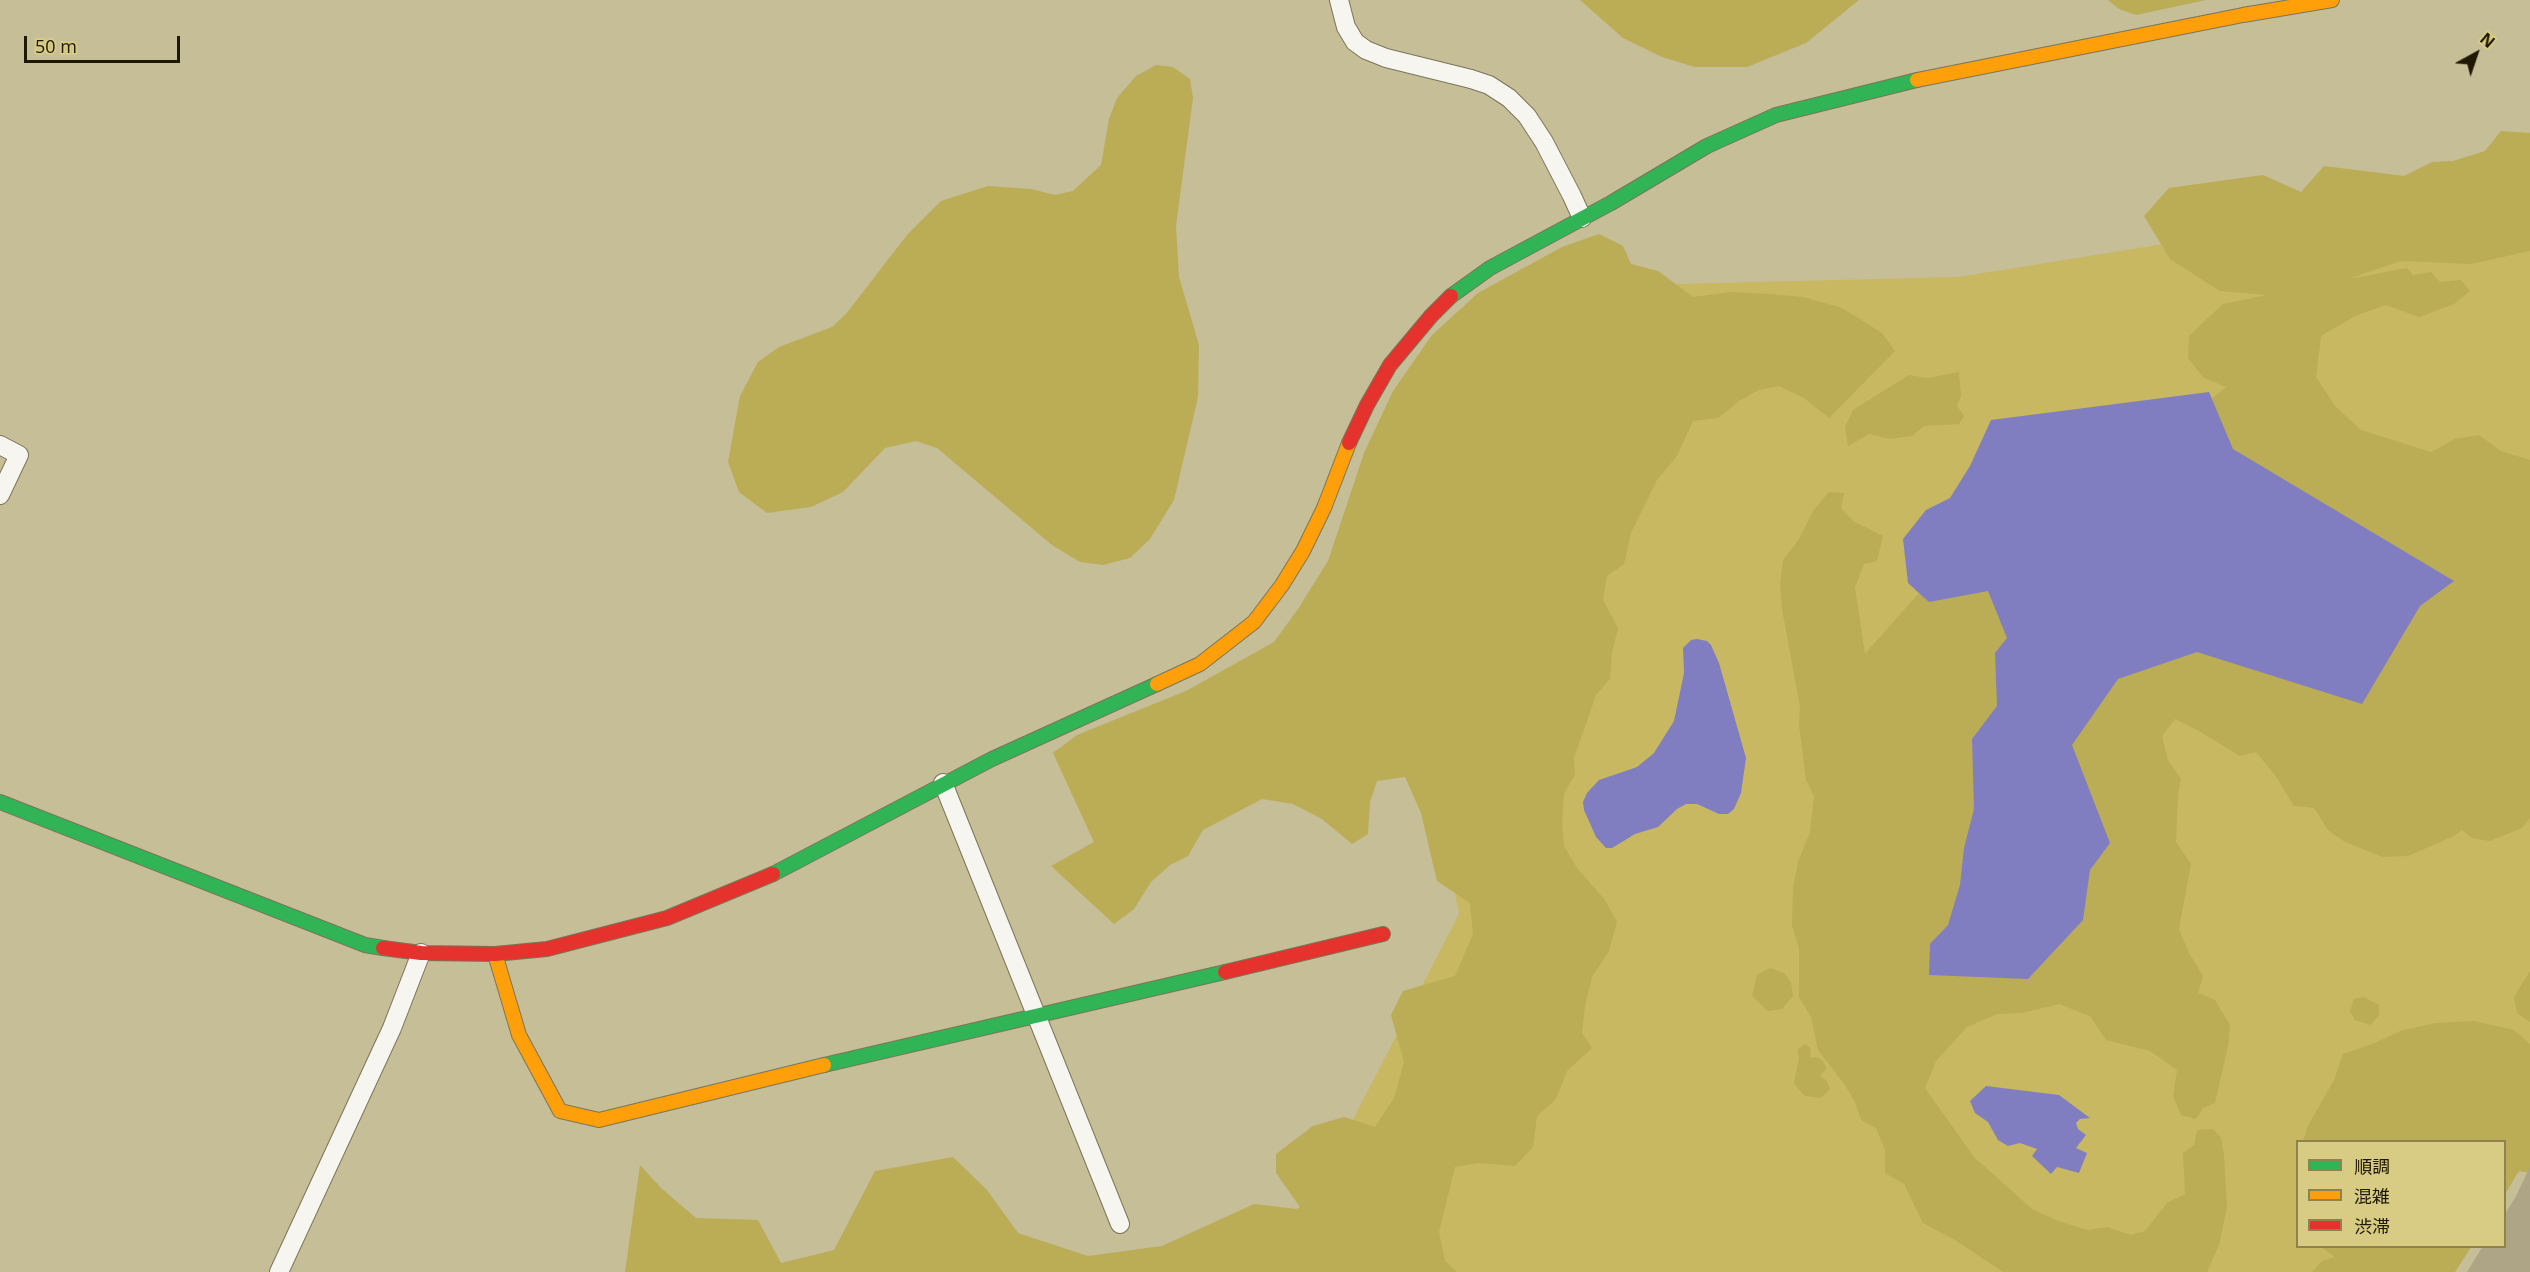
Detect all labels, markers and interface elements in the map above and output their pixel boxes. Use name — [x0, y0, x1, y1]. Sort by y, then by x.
scale bar — [27, 24, 183, 62]
north arrow — [2446, 24, 2506, 84]
text: N — [2476, 28, 2500, 53]
text: 50 m — [35, 34, 77, 58]
legend — [2296, 1140, 2506, 1248]
text: 順調 — [2354, 1154, 2390, 1178]
text: 混雑 — [2354, 1184, 2390, 1208]
text: 渋滞 — [2354, 1214, 2390, 1238]

